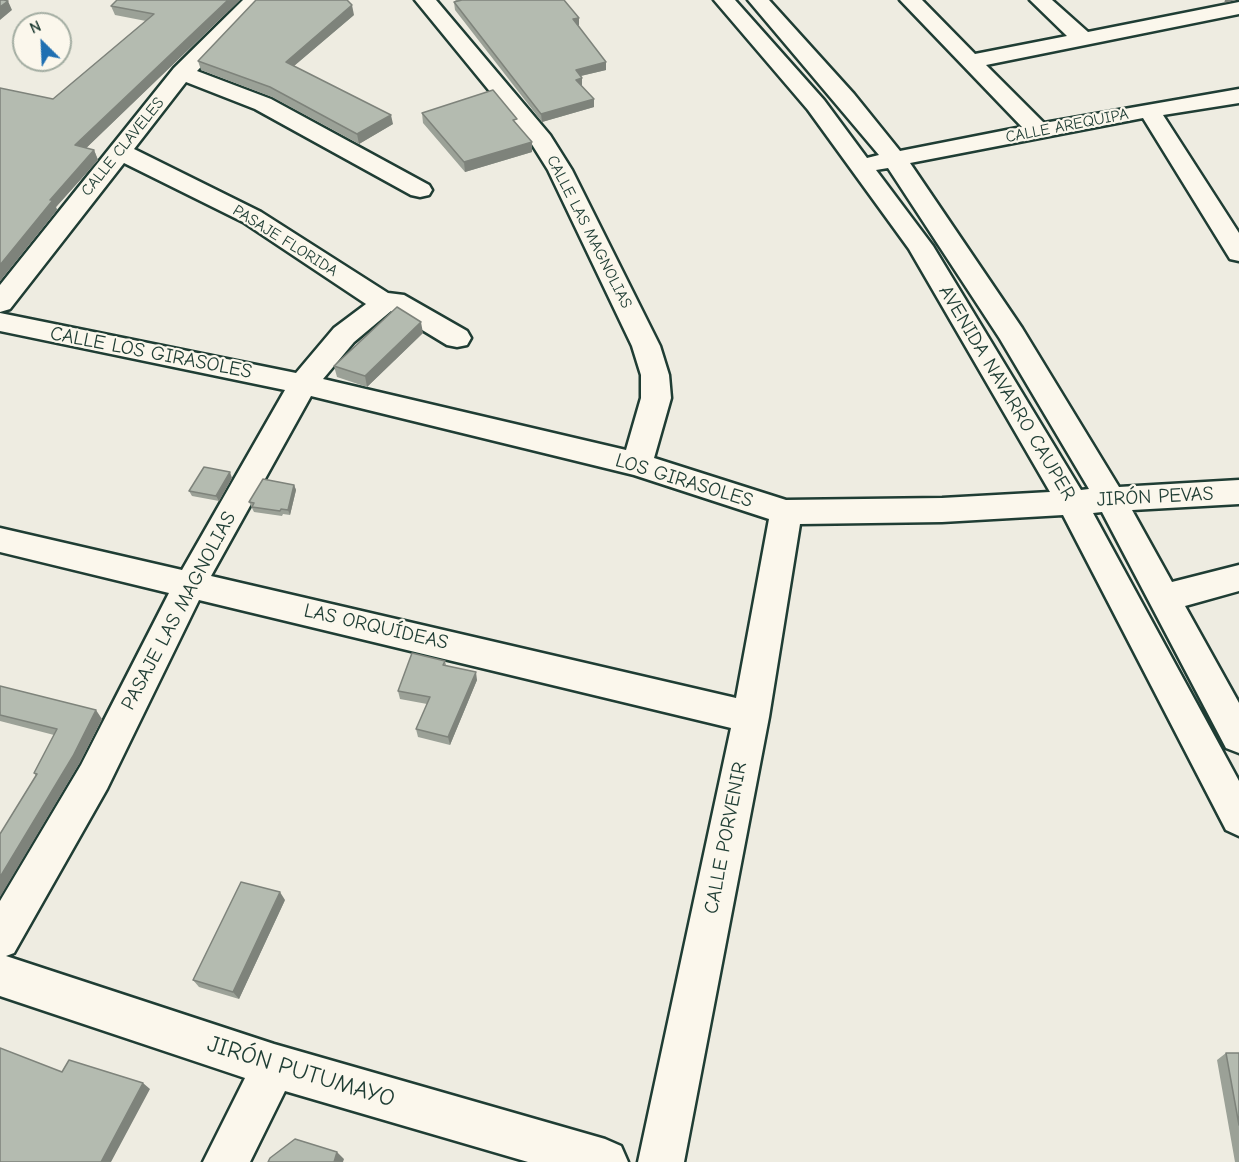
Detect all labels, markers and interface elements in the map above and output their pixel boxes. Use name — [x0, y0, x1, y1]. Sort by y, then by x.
north arrow — [12, 12, 72, 72]
text: N — [27, 17, 44, 38]
street label: CALLE CLAVELES — [77, 94, 169, 200]
street label: CALLE AREQUIPA — [1004, 105, 1130, 147]
street label: CALLE LAS MAGNOLIAS — [542, 152, 636, 312]
street label: PASAJE FLORIDA — [229, 201, 341, 281]
street label: AVENIDA NAVARRO CAUPER — [933, 281, 1081, 505]
street label: CALLE LOS GIRASOLES — [48, 322, 254, 384]
street label: LOS GIRASOLES — [612, 449, 756, 513]
street label: JIRÓN PEVAS — [1096, 482, 1214, 512]
street label: PASAJE LAS MAGNOLIAS — [117, 508, 241, 714]
street label: LAS ORQUÍDEAS — [302, 599, 450, 655]
street label: CALLE PORVENIR — [699, 760, 753, 916]
street label: JIRÓN PUTUMAYO — [204, 1030, 398, 1114]

